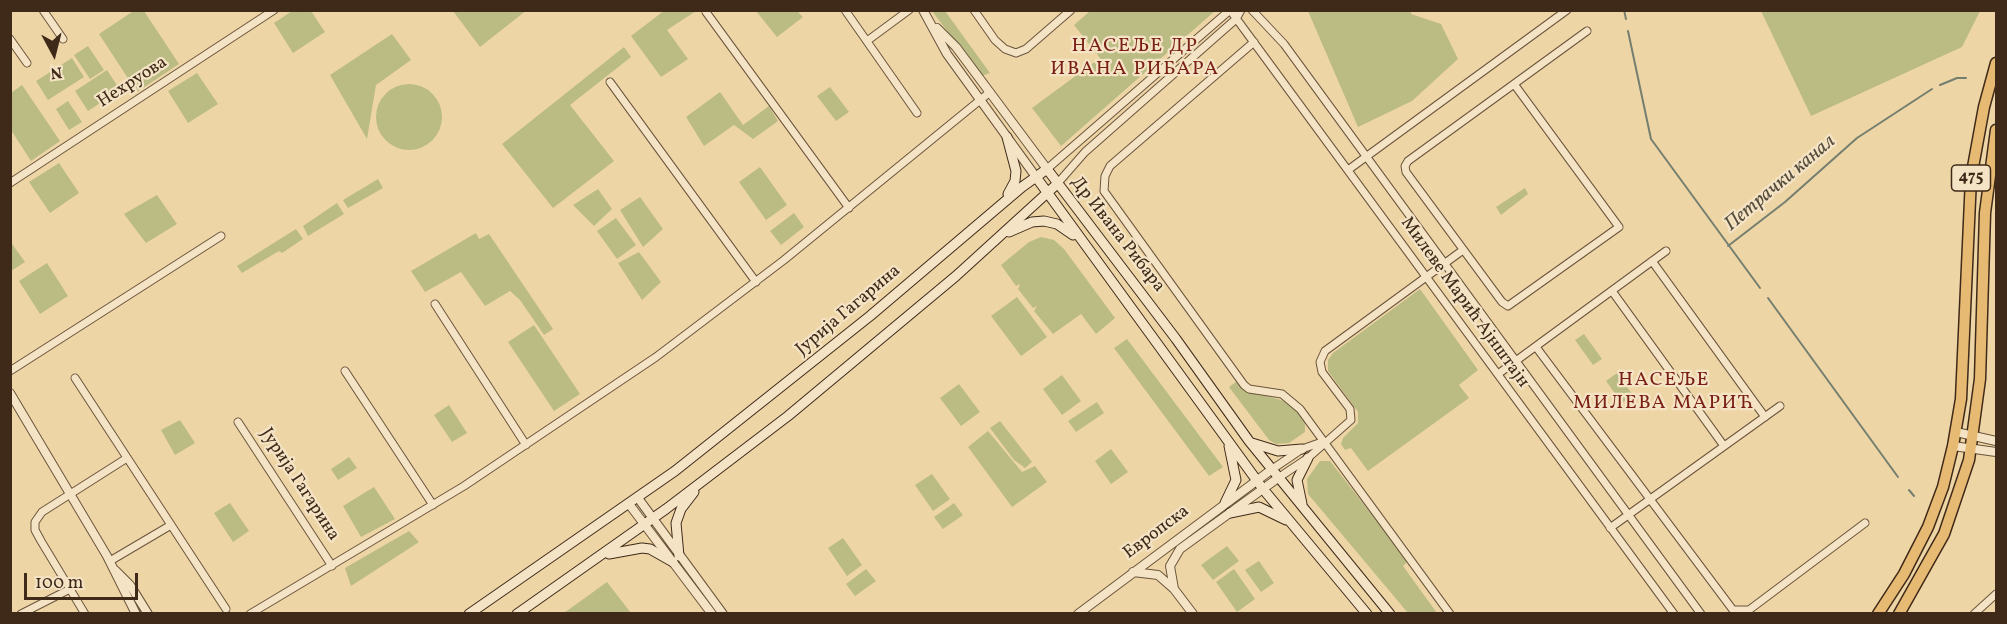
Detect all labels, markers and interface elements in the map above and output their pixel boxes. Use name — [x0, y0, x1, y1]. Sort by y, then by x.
north arrow — [24, 24, 84, 84]
district label: НАСЕЉЕ ДР ИВАНА РИБАРА — [1050, 35, 1220, 82]
street label: Нехруова — [94, 52, 172, 114]
text: N — [49, 60, 63, 83]
water label: Петрачки канал — [1721, 131, 1841, 237]
road number: 475 — [1952, 165, 1990, 191]
street label: Др Ивана Рибара — [1065, 173, 1169, 297]
street label: Милеве Марић Ајнштајн — [1395, 213, 1533, 393]
street label: Јурија Гагарина — [792, 261, 906, 361]
district label: НАСЕЉЕ МИЛЕВА МАРИЋ — [1573, 369, 1755, 416]
street label: Јурија Гагарина — [255, 425, 343, 545]
street label: Европска — [1120, 501, 1194, 565]
scale bar — [27, 561, 141, 599]
text: 100 m — [35, 571, 84, 596]

